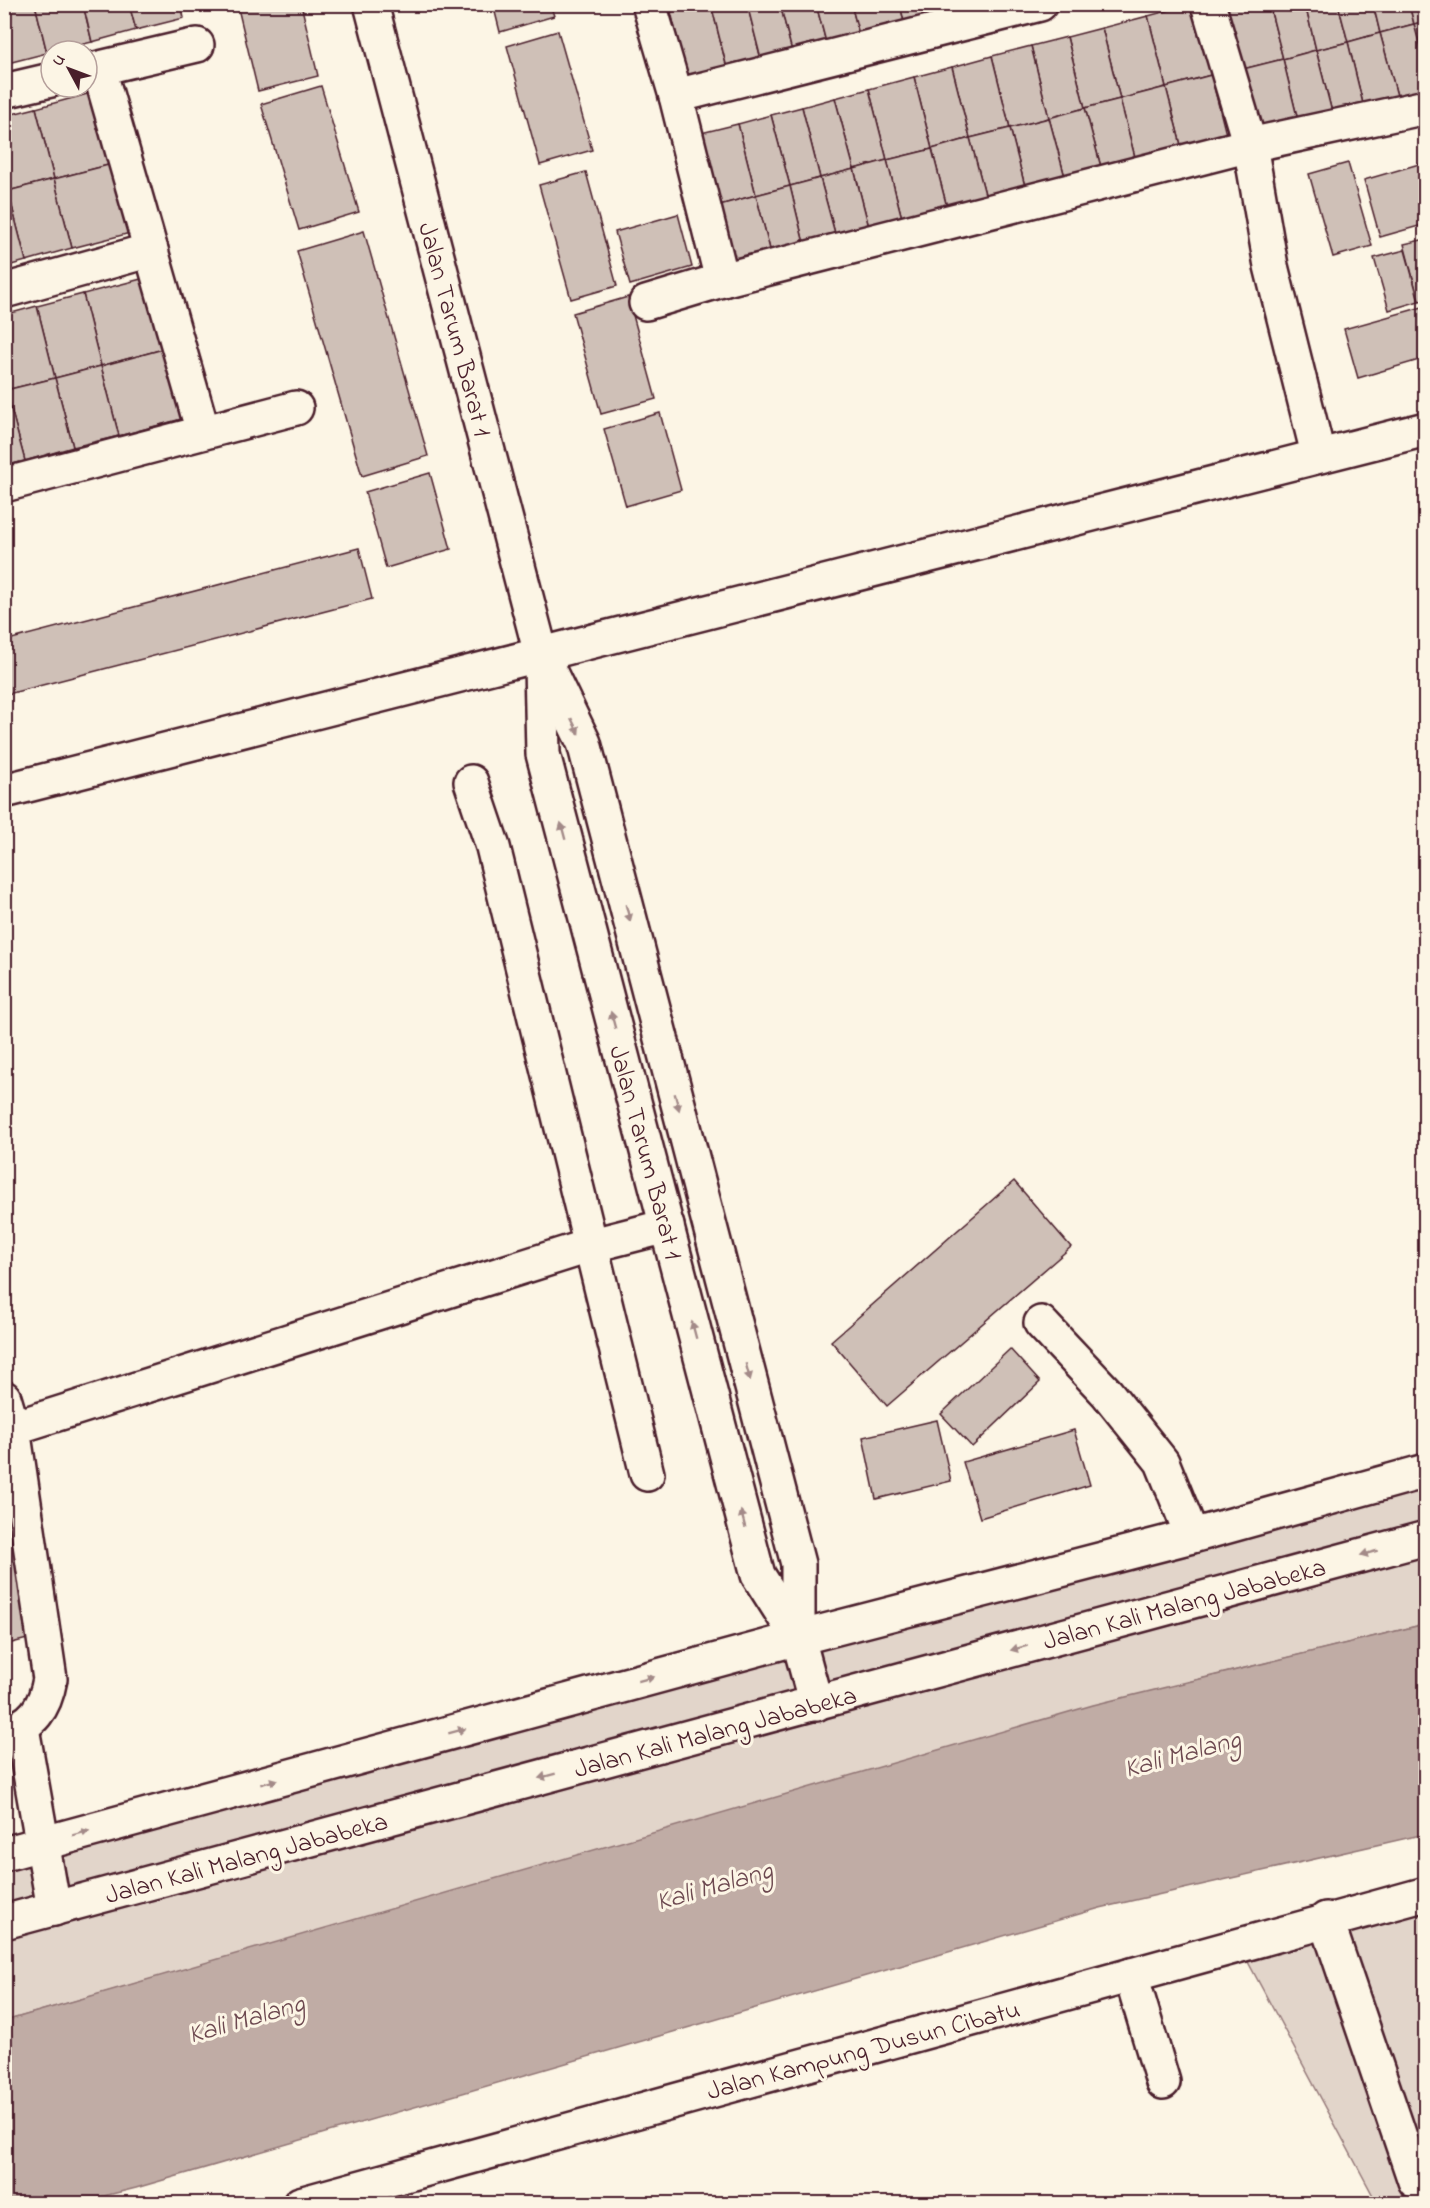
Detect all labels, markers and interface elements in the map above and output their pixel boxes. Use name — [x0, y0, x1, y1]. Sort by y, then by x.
north arrow — [39, 39, 99, 99]
text: U — [47, 49, 72, 72]
street label: Jalan Tarum Barat 1 — [406, 219, 500, 441]
one-way arrow — [571, 717, 580, 734]
one-way arrow — [558, 822, 567, 840]
one-way arrow — [624, 904, 633, 922]
one-way arrow — [607, 1010, 617, 1029]
street label: Jalan Tarum Barat 1 — [597, 1042, 691, 1264]
one-way arrow — [673, 1093, 682, 1111]
one-way arrow — [688, 1321, 698, 1339]
one-way arrow — [744, 1363, 753, 1381]
one-way arrow — [738, 1510, 747, 1528]
one-way arrow — [1360, 1549, 1378, 1558]
street label: Jalan Kali Malang Jababeka — [1039, 1550, 1330, 1662]
one-way arrow — [1010, 1644, 1028, 1654]
one-way arrow — [636, 1674, 655, 1684]
street label: Jalan Kali Malang Jababeka — [570, 1678, 861, 1790]
water label: Kali Malang — [1120, 1721, 1246, 1791]
one-way arrow — [448, 1725, 467, 1735]
one-way arrow — [538, 1772, 556, 1781]
one-way arrow — [260, 1777, 278, 1786]
street label: Jalan Kali Malang Jababeka — [101, 1804, 392, 1916]
one-way arrow — [72, 1828, 90, 1837]
water label: Kali Malang — [652, 1852, 779, 1924]
water label: Kali Malang — [184, 1985, 311, 2057]
street label: Jalan Kampung Dusun Cibatu — [703, 1992, 1025, 2112]

